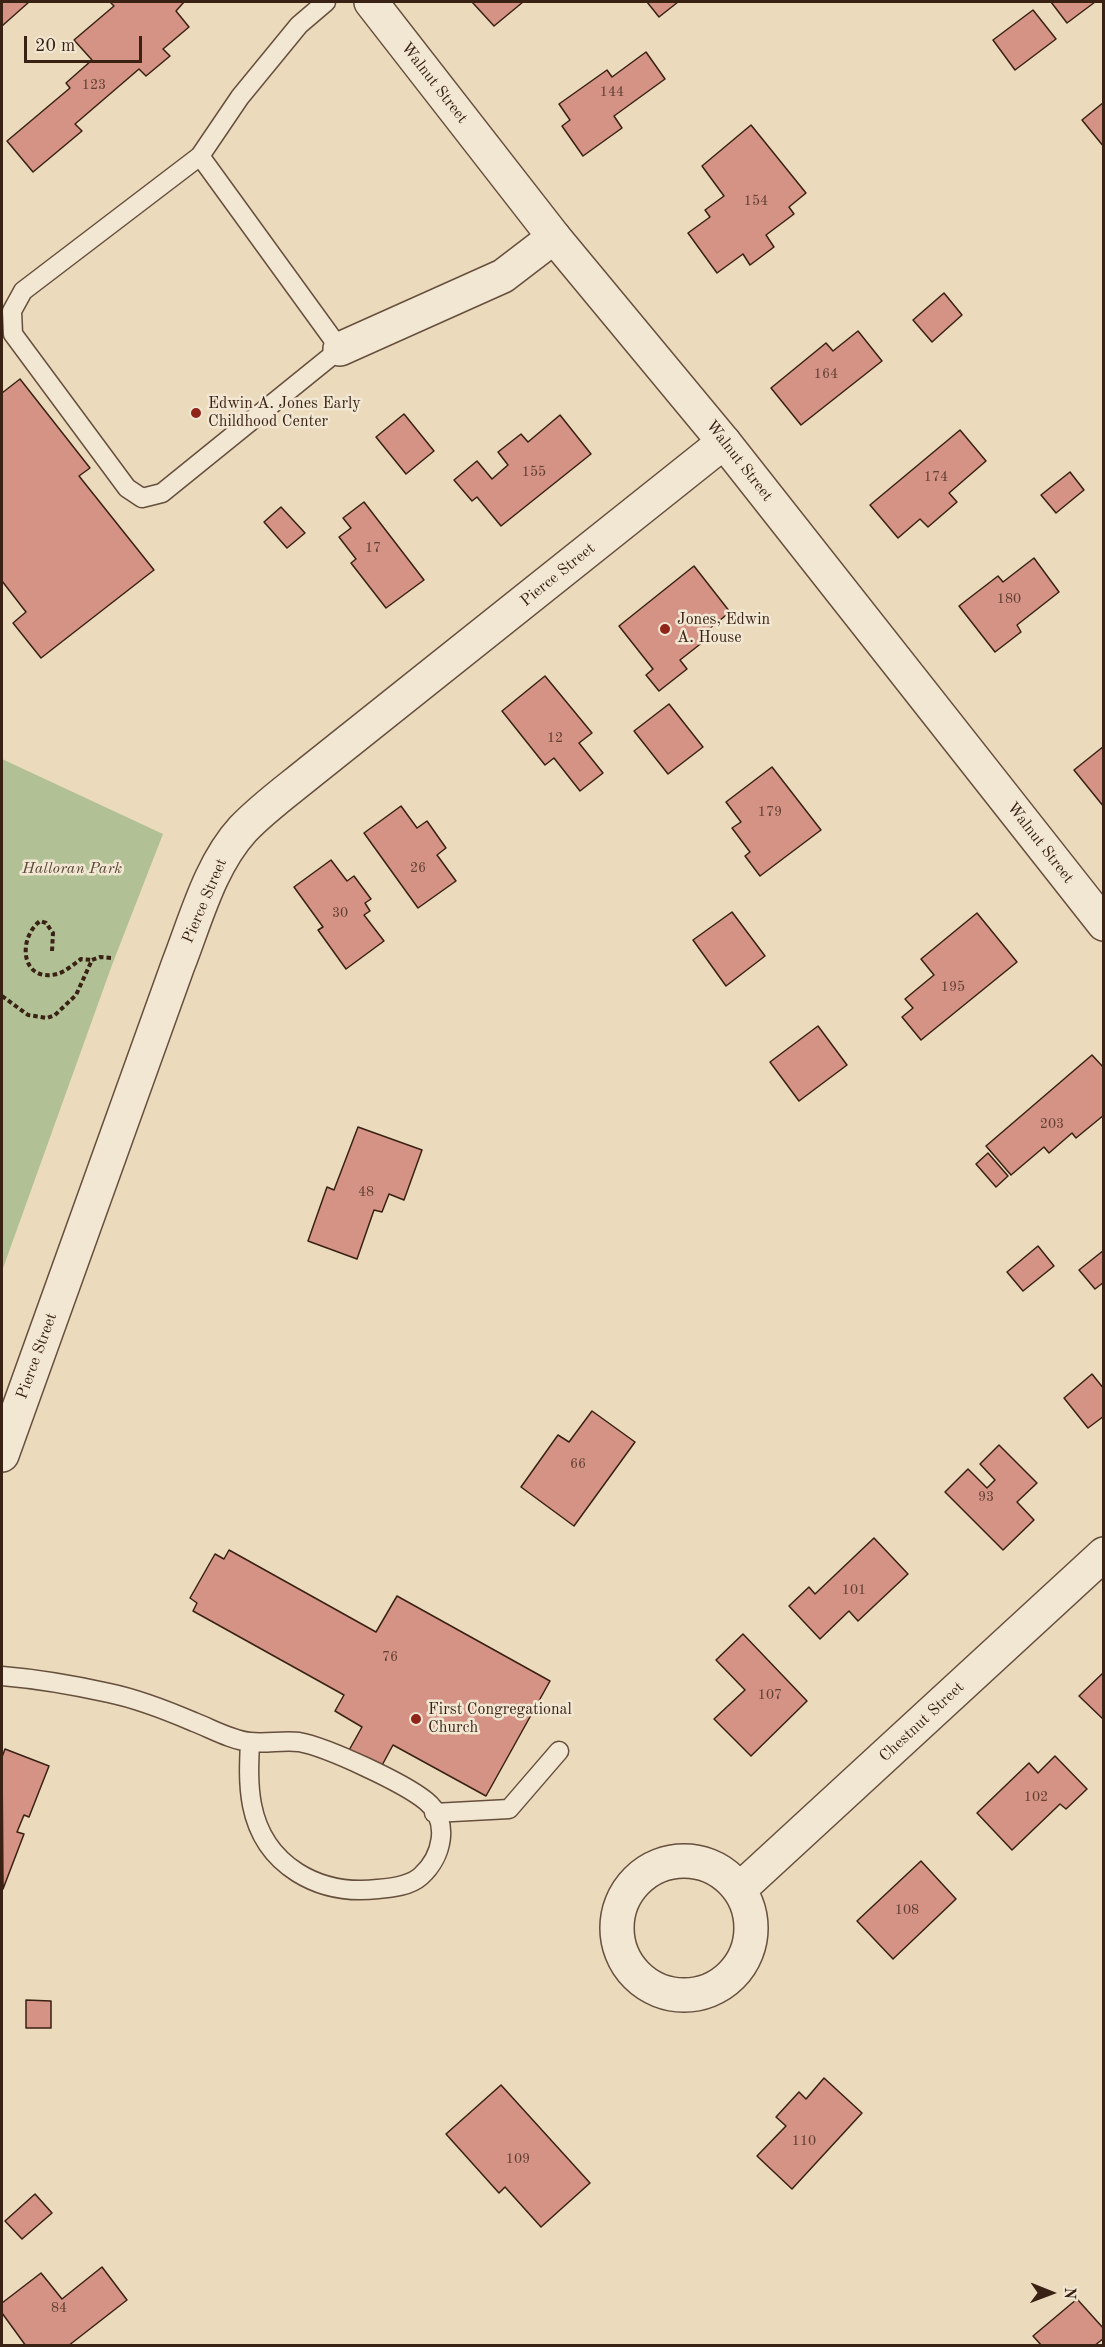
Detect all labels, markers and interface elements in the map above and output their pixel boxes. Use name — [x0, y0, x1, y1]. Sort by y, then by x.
scale bar — [27, 24, 146, 62]
text: 20 m — [35, 37, 75, 55]
street label: Walnut Street — [396, 39, 472, 127]
house number: 123 — [82, 77, 106, 93]
house number: 144 — [600, 84, 624, 100]
house number: 154 — [744, 193, 768, 209]
house number: 164 — [814, 366, 838, 382]
place label: Edwin A. Jones Early Childhood Center — [208, 394, 361, 432]
marker: Edwin A. Jones Early Childhood Center — [189, 406, 203, 420]
street label: Walnut Street — [701, 417, 777, 505]
house number: 155 — [522, 464, 546, 480]
house number: 174 — [924, 469, 948, 485]
street label: Pierce Street — [517, 539, 599, 611]
house number: 17 — [365, 540, 381, 556]
house number: 180 — [997, 591, 1021, 607]
place label: Jones, Edwin A. House — [677, 610, 770, 648]
marker: Jones, Edwin A. House — [658, 622, 672, 636]
house number: 12 — [547, 730, 563, 746]
street label: Walnut Street — [1002, 799, 1078, 887]
house number: 179 — [758, 804, 782, 820]
street label: Pierce Street — [179, 856, 231, 946]
park label: Halloran Park — [22, 859, 122, 879]
house number: 26 — [410, 860, 426, 876]
house number: 30 — [332, 905, 348, 921]
house number: 195 — [941, 979, 965, 995]
house number: 203 — [1040, 1116, 1064, 1132]
house number: 48 — [358, 1184, 374, 1200]
street label: Pierce Street — [13, 1310, 61, 1402]
house number: 66 — [570, 1456, 586, 1472]
house number: 93 — [978, 1489, 994, 1505]
house number: 101 — [842, 1582, 866, 1598]
house number: 76 — [382, 1649, 398, 1665]
street label: Chestnut Street — [876, 1678, 968, 1766]
house number: 107 — [758, 1687, 782, 1703]
place label: First Congregational Church — [428, 1700, 572, 1738]
marker: First Congregational Church — [409, 1712, 423, 1726]
house number: 102 — [1024, 1789, 1048, 1805]
house number: 108 — [895, 1902, 919, 1918]
house number: 110 — [792, 2133, 816, 2149]
house number: 109 — [506, 2151, 530, 2167]
north arrow — [1021, 2263, 1081, 2323]
text: N — [1061, 2287, 1077, 2300]
house number: 84 — [51, 2300, 67, 2316]

